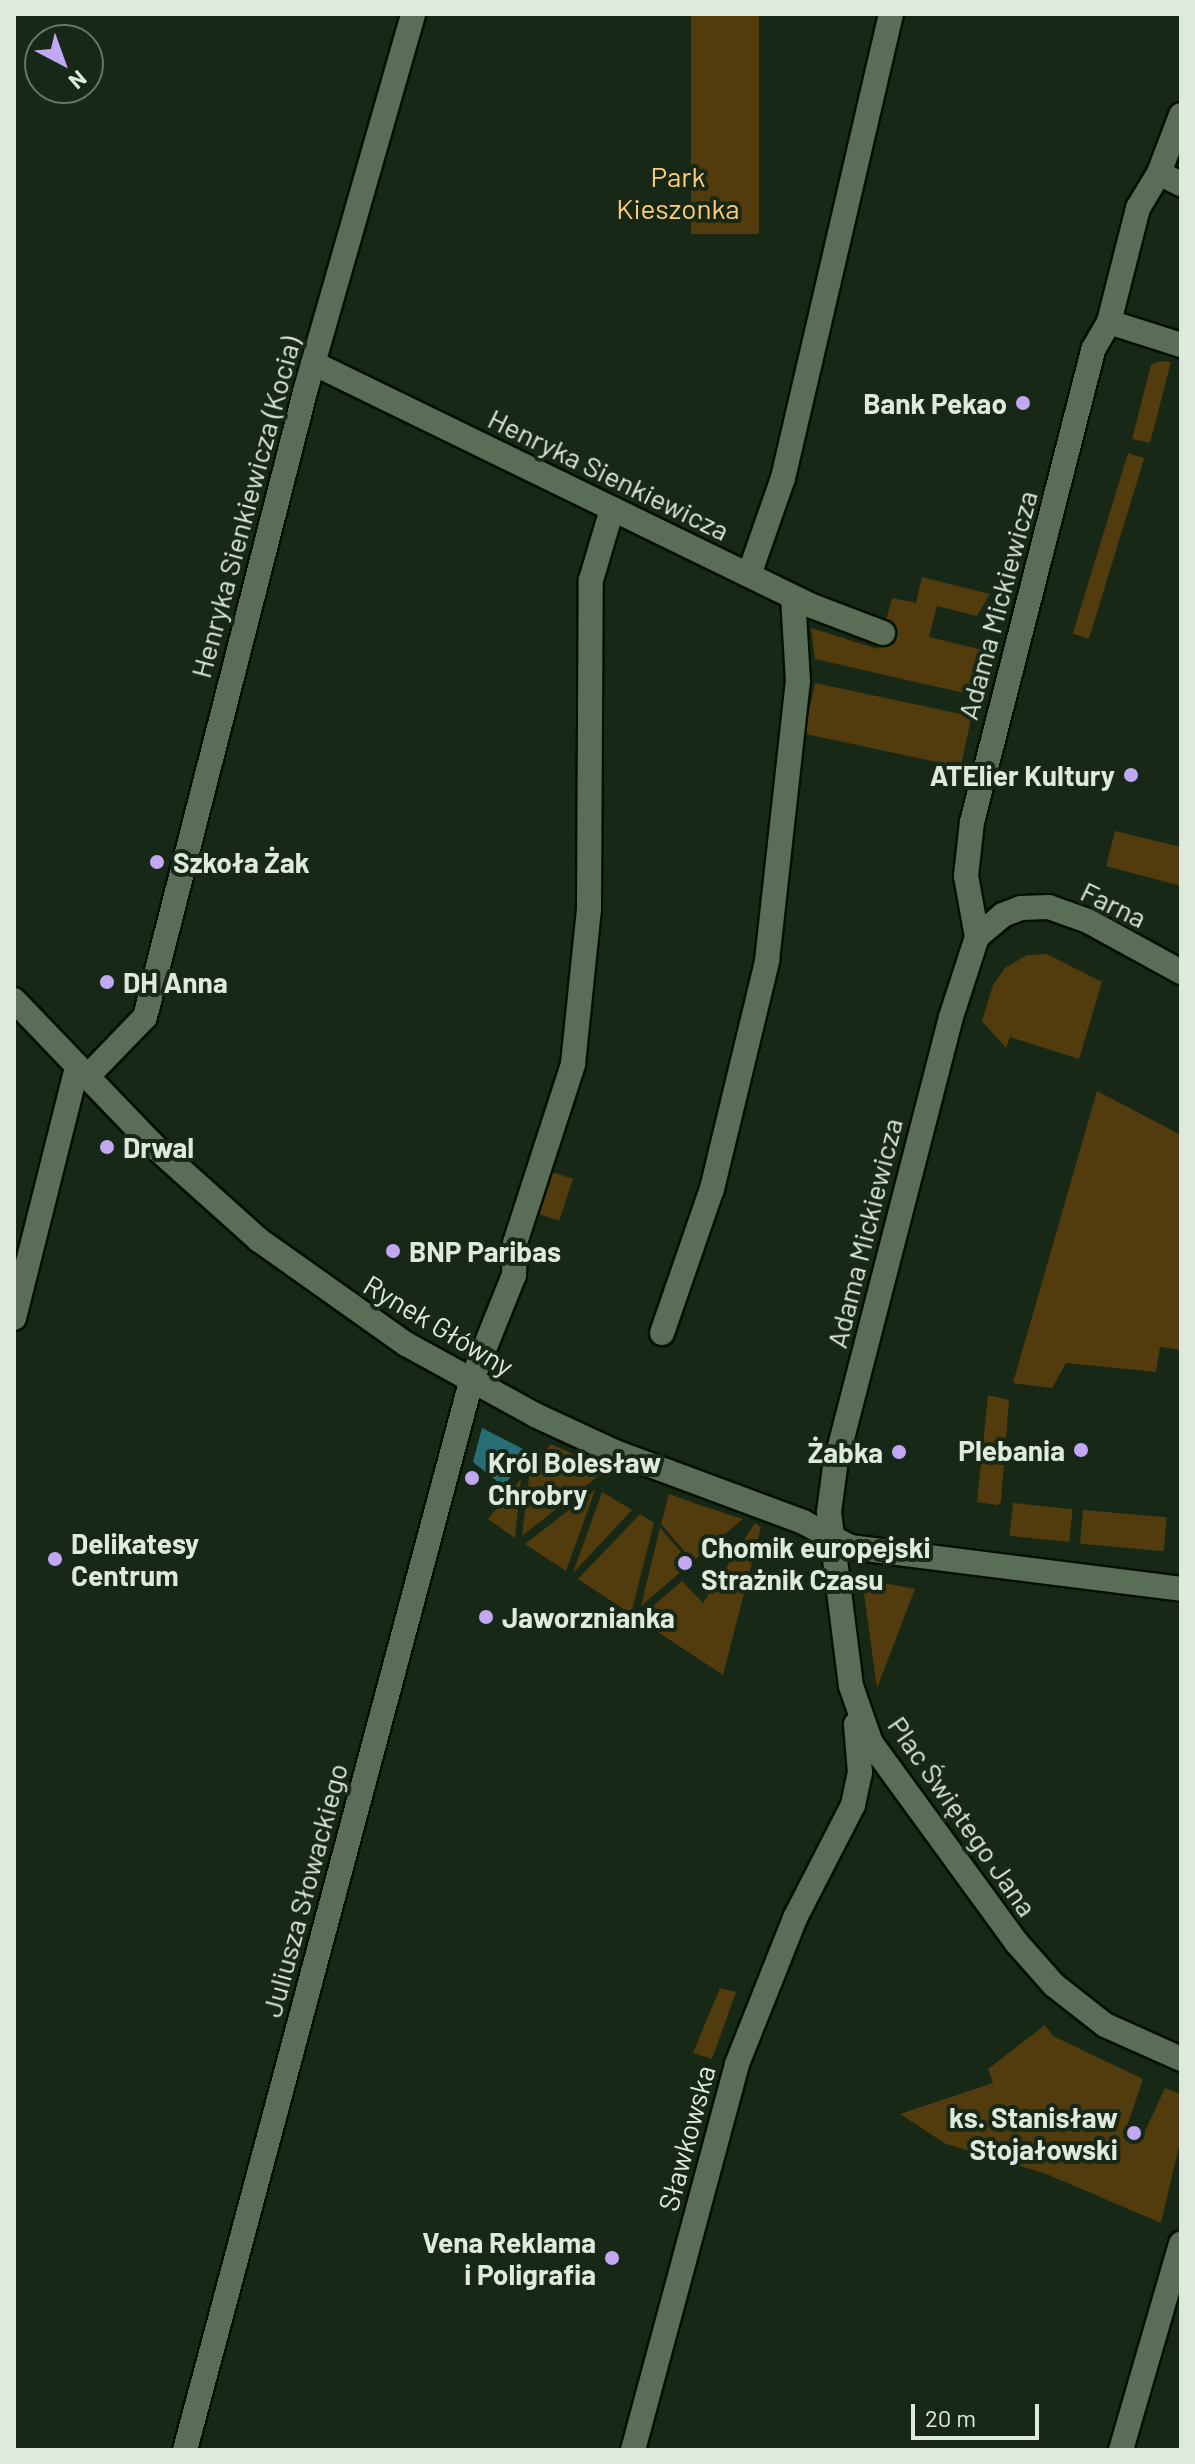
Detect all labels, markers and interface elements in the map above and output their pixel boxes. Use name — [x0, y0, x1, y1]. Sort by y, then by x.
north arrow — [24, 24, 104, 104]
text: N — [64, 66, 92, 95]
park label: Park Kieszonka — [616, 159, 740, 225]
street label: Henryka Sienkiewicza (Kocia) — [183, 333, 307, 681]
place label: Bank Pekao — [863, 386, 1007, 420]
marker: Bank Pekao — [1014, 394, 1032, 412]
street label: Henryka Sienkiewicza — [483, 401, 735, 547]
street label: Adama Mickiewicza — [950, 487, 1044, 723]
place label: ATElier Kultury — [930, 758, 1115, 792]
marker: ATElier Kultury — [1122, 766, 1140, 784]
place label: Szkoła Żak — [173, 845, 310, 879]
marker: Szkoła Żak — [148, 853, 166, 871]
street label: Farna — [1076, 874, 1152, 934]
place label: DH Anna — [123, 965, 228, 999]
marker: DH Anna — [98, 973, 116, 991]
street label: Adama Mickiewicza — [819, 1115, 909, 1351]
place label: Drwal — [123, 1130, 194, 1164]
marker: Drwal — [98, 1138, 116, 1156]
place label: BNP Paribas — [409, 1234, 561, 1268]
marker: BNP Paribas — [384, 1242, 402, 1260]
street label: Rynek Główny — [358, 1267, 520, 1383]
place label: Plebania — [958, 1433, 1065, 1467]
place label: Żabka — [808, 1435, 883, 1469]
marker: Plebania — [1072, 1441, 1090, 1459]
marker: Żabka — [890, 1443, 908, 1461]
place label: Król Bolesław Chrobry — [488, 1445, 661, 1511]
marker: Król Bolesław Chrobry — [463, 1469, 481, 1487]
place label: Delikatesy Centrum — [71, 1526, 199, 1592]
place label: Chomik europejski Strażnik Czasu — [701, 1530, 931, 1596]
marker: Delikatesy Centrum — [46, 1550, 64, 1568]
marker: Chomik europejski Strażnik Czasu — [676, 1554, 694, 1572]
place label: Jaworznianka — [502, 1600, 675, 1634]
marker: Jaworznianka — [477, 1608, 495, 1626]
street label: Plac Świętego Jana — [881, 1710, 1045, 1922]
street label: Juliusza Słowackiego — [254, 1759, 354, 2021]
street label: Sławkowska — [650, 2062, 722, 2214]
place label: ks. Stanisław Stojałowski — [949, 2100, 1118, 2166]
marker: ks. Stanisław Stojałowski — [1125, 2124, 1143, 2142]
place label: Vena Reklama i Poligrafia — [422, 2225, 596, 2291]
marker: Vena Reklama i Poligrafia — [603, 2249, 621, 2267]
scale bar — [915, 2388, 1043, 2438]
text: 20 m — [925, 2403, 976, 2432]

